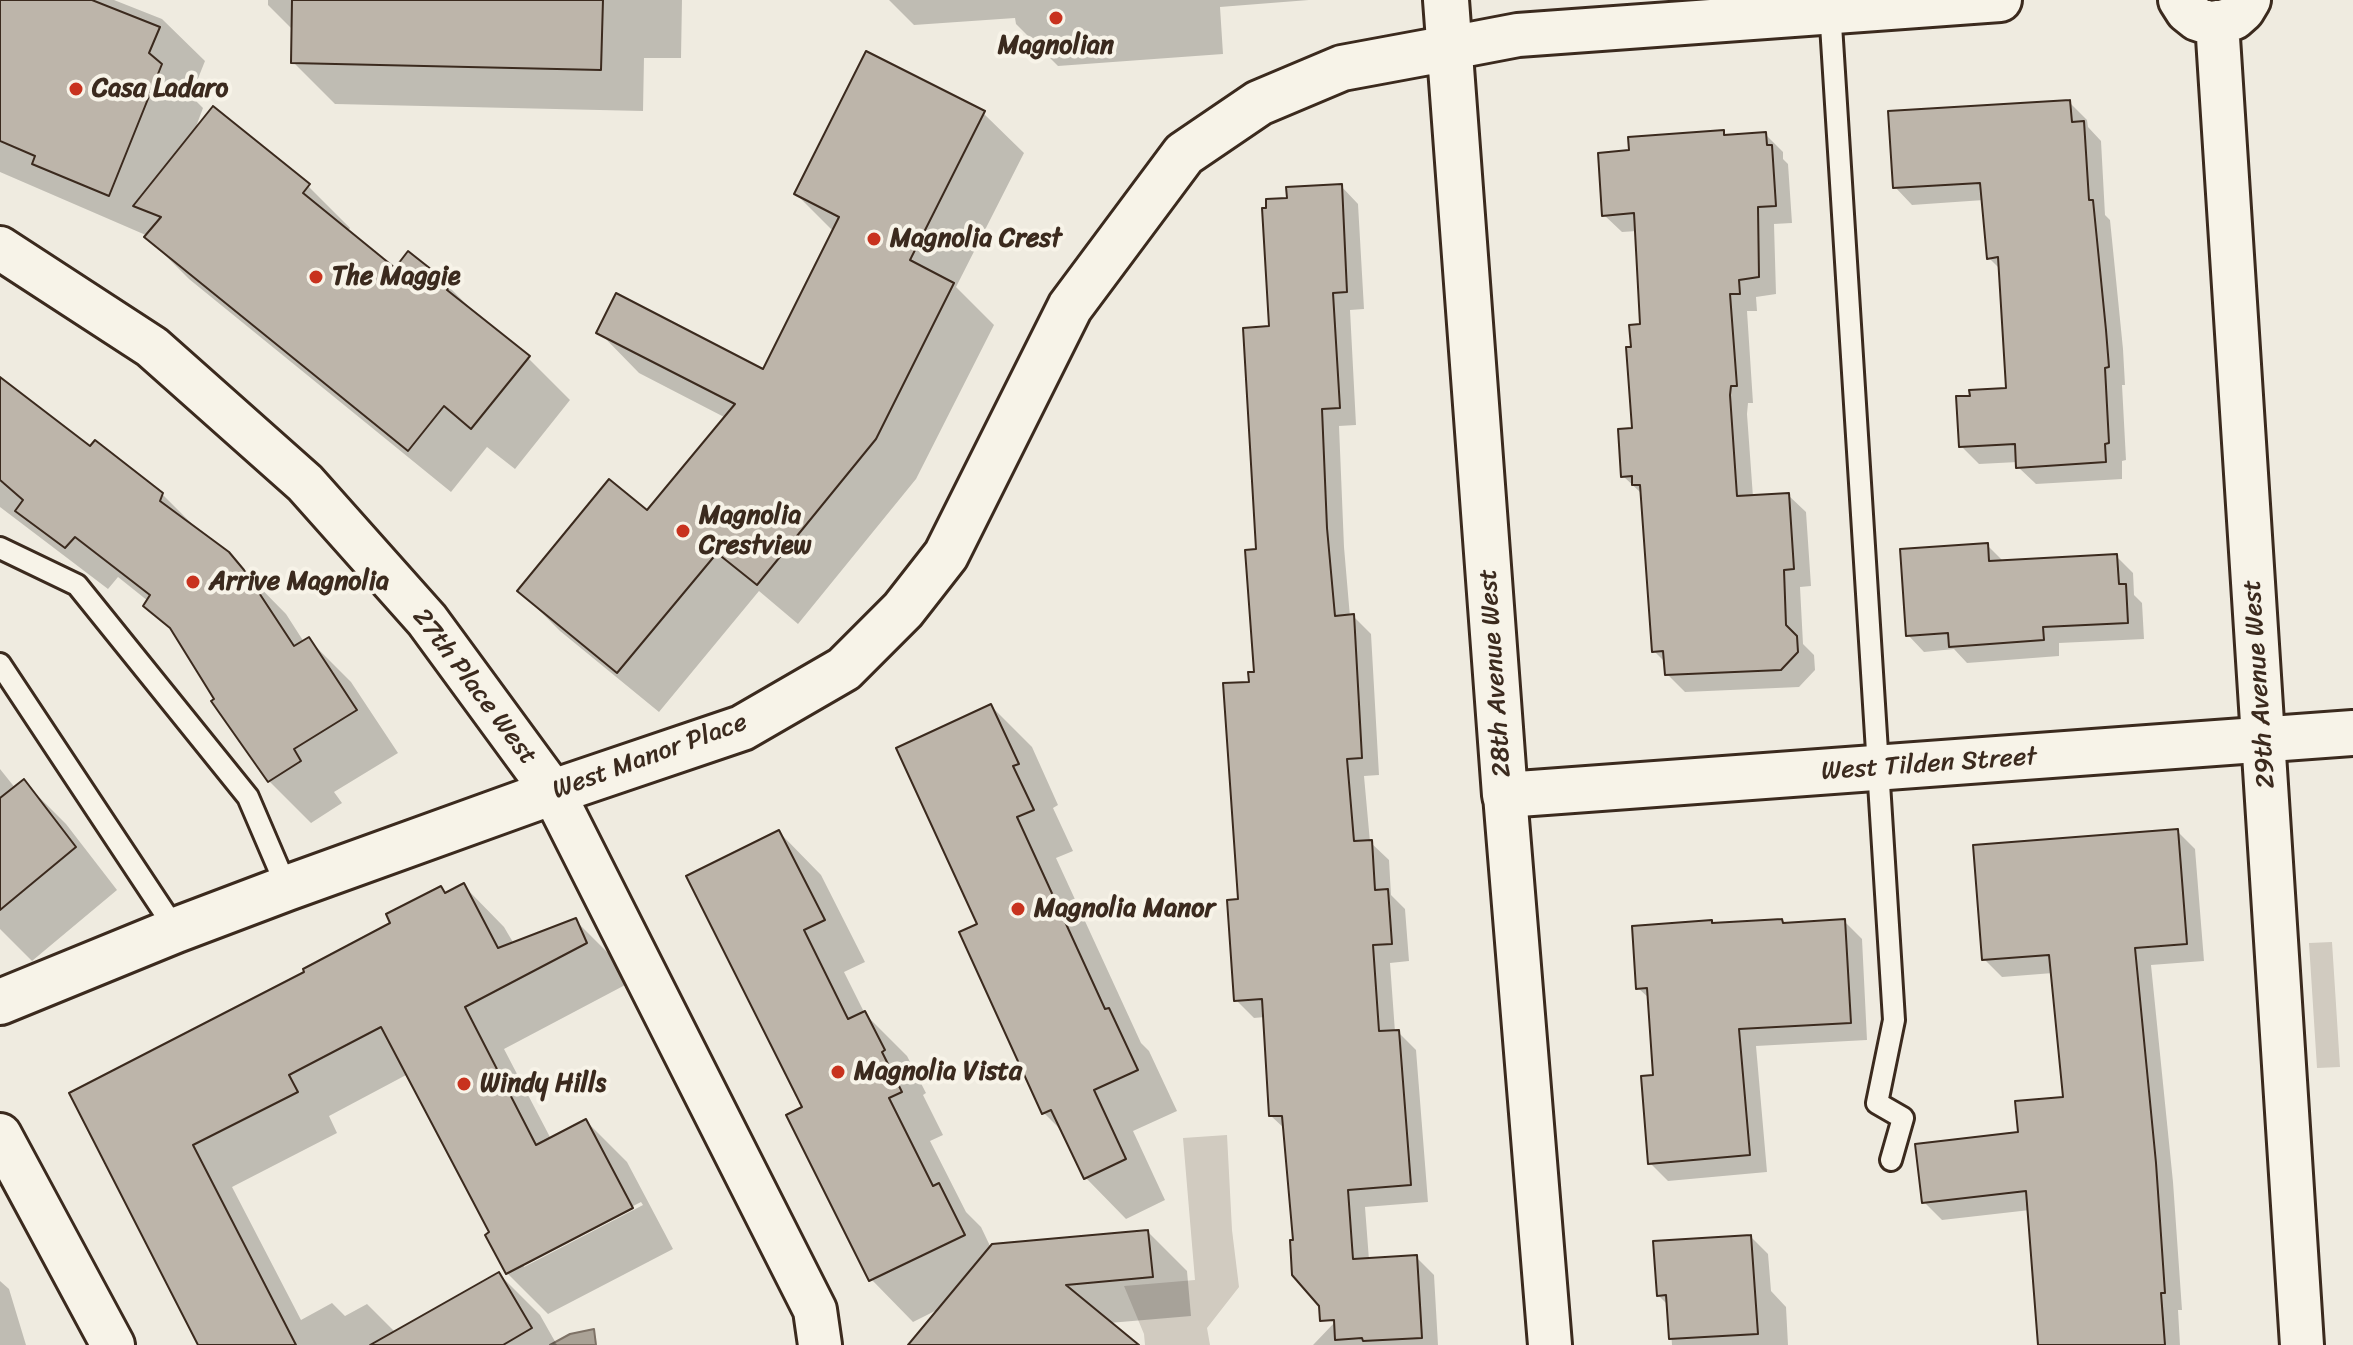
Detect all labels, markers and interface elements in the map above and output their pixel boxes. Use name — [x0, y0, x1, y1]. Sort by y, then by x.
marker: Magnolian — [1047, 9, 1065, 27]
place label: Magnolian — [998, 30, 1114, 62]
place label: Casa Ladaro — [92, 73, 228, 105]
marker: Casa Ladaro — [67, 80, 85, 98]
place label: Magnolia Crest — [890, 223, 1062, 255]
marker: Magnolia Crest — [865, 230, 883, 248]
place label: The Maggie — [332, 261, 460, 293]
marker: The Maggie — [307, 268, 325, 286]
place label: Magnolia Crestview — [699, 500, 811, 562]
marker: Magnolia Crestview — [674, 522, 692, 540]
place label: Arrive Magnolia — [209, 566, 389, 598]
street label: 28th Avenue West — [1473, 568, 1519, 778]
marker: Arrive Magnolia — [184, 573, 202, 591]
street label: 29th Avenue West — [2237, 579, 2283, 789]
street label: 27th Place West — [405, 603, 543, 771]
street label: West Manor Place — [548, 707, 752, 807]
street label: West Tilden Street — [1820, 742, 2038, 788]
place label: Magnolia Manor — [1034, 893, 1215, 925]
marker: Magnolia Manor — [1009, 900, 1027, 918]
place label: Magnolia Vista — [854, 1056, 1022, 1088]
marker: Magnolia Vista — [829, 1063, 847, 1081]
place label: Windy Hills — [480, 1068, 606, 1100]
marker: Windy Hills — [455, 1075, 473, 1093]

